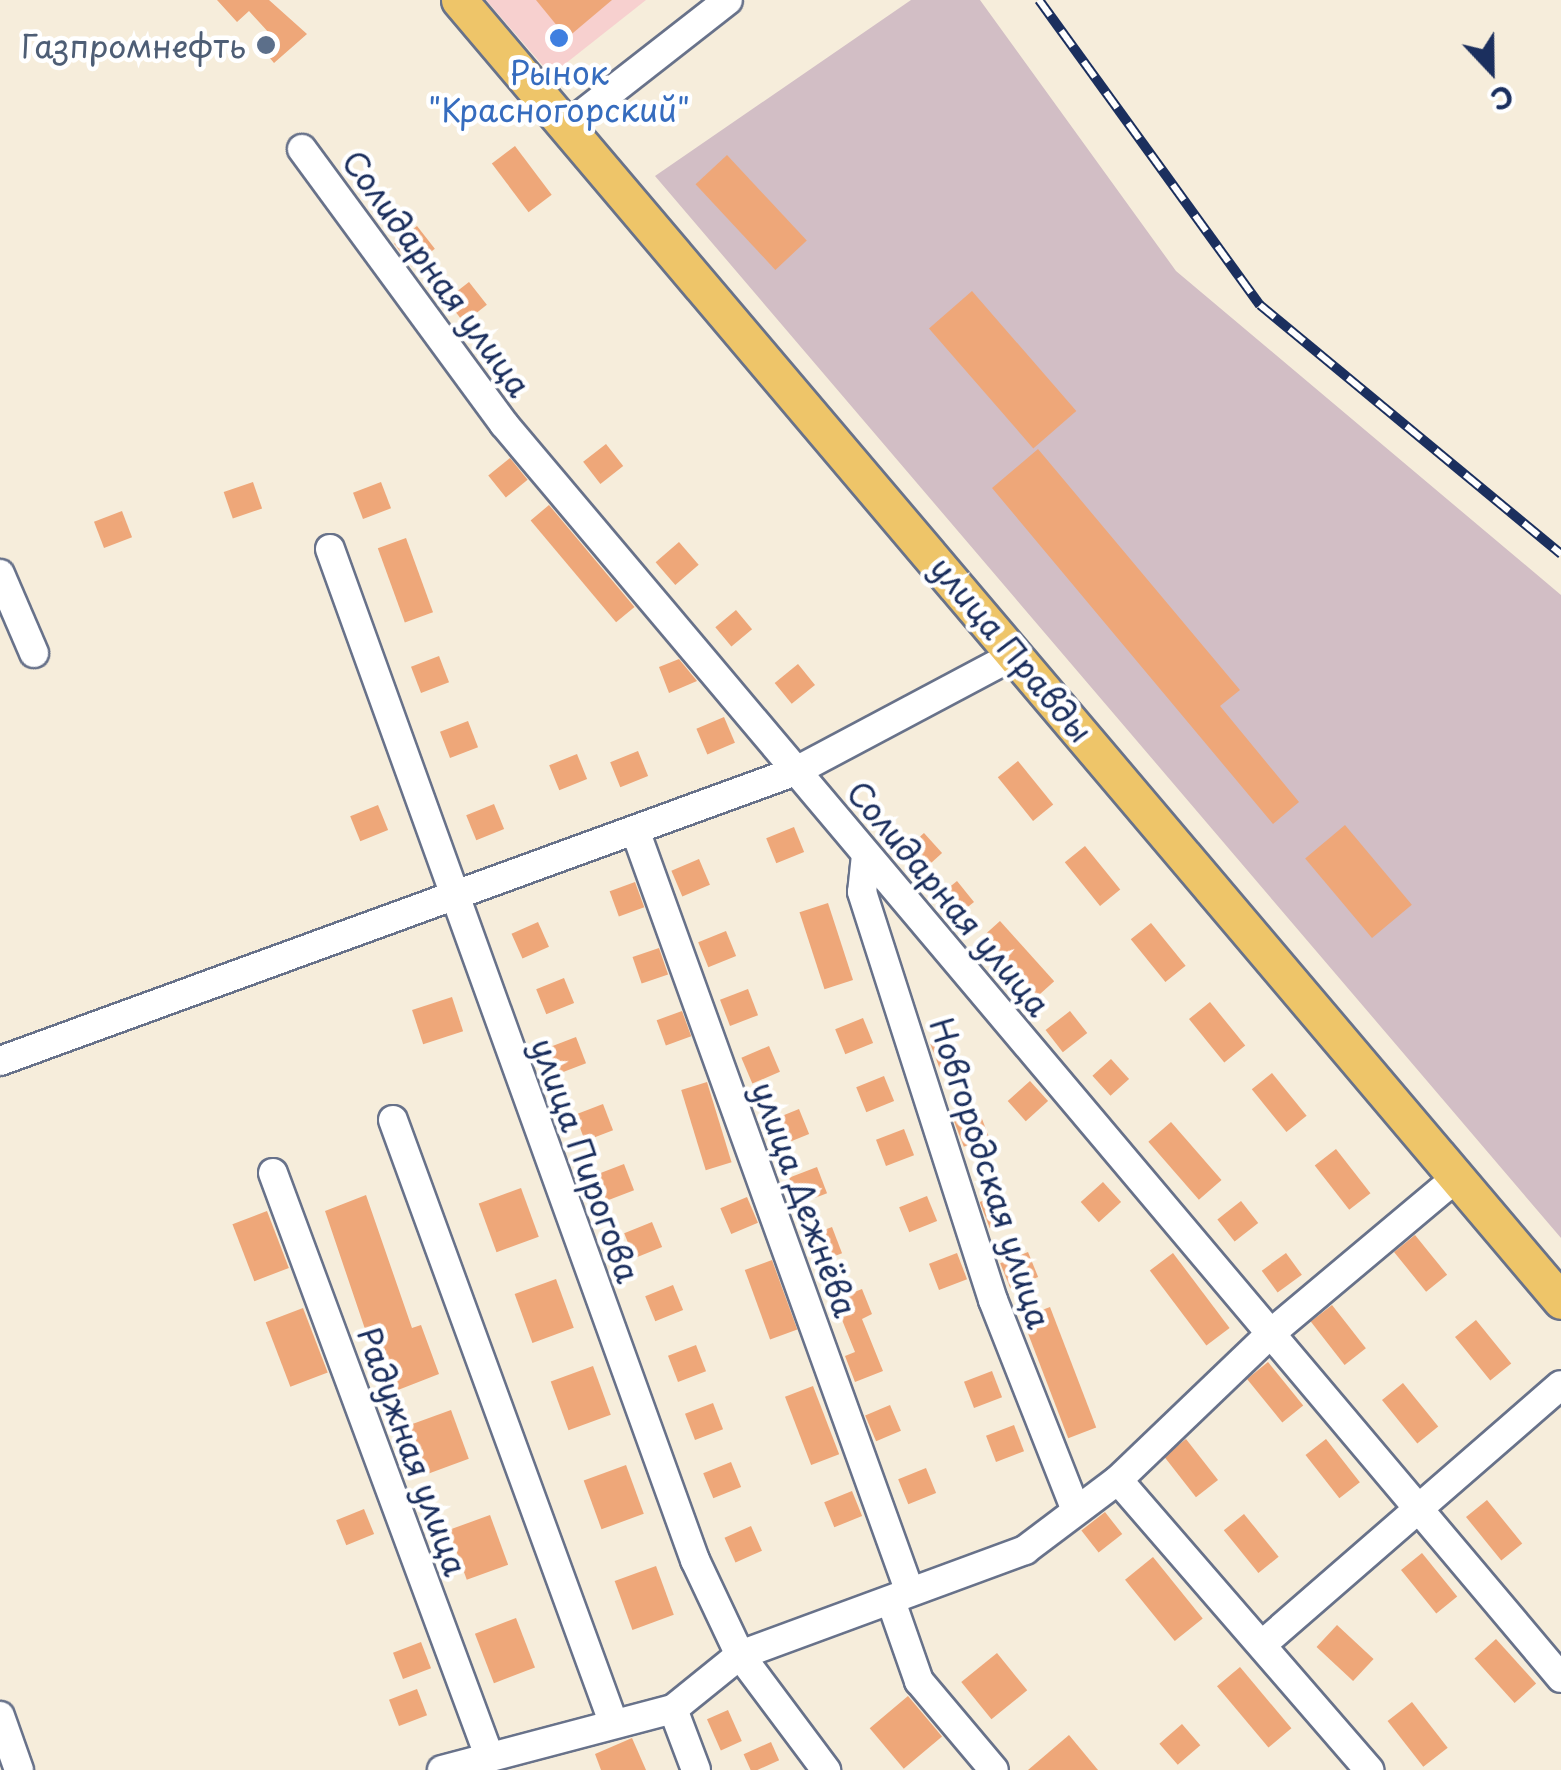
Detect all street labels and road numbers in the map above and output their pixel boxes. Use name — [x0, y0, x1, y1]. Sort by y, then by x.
street label: Солидарная улица — [334, 142, 540, 404]
street label: улица Правды — [922, 547, 1102, 751]
street label: Солидарная улица — [839, 772, 1059, 1024]
street label: Новгородская улица — [922, 1012, 1060, 1334]
street label: улица Пирогова — [524, 1032, 648, 1288]
street label: улица Дежнёва — [744, 1076, 866, 1322]
street label: Радужная улица — [350, 1320, 476, 1582]

